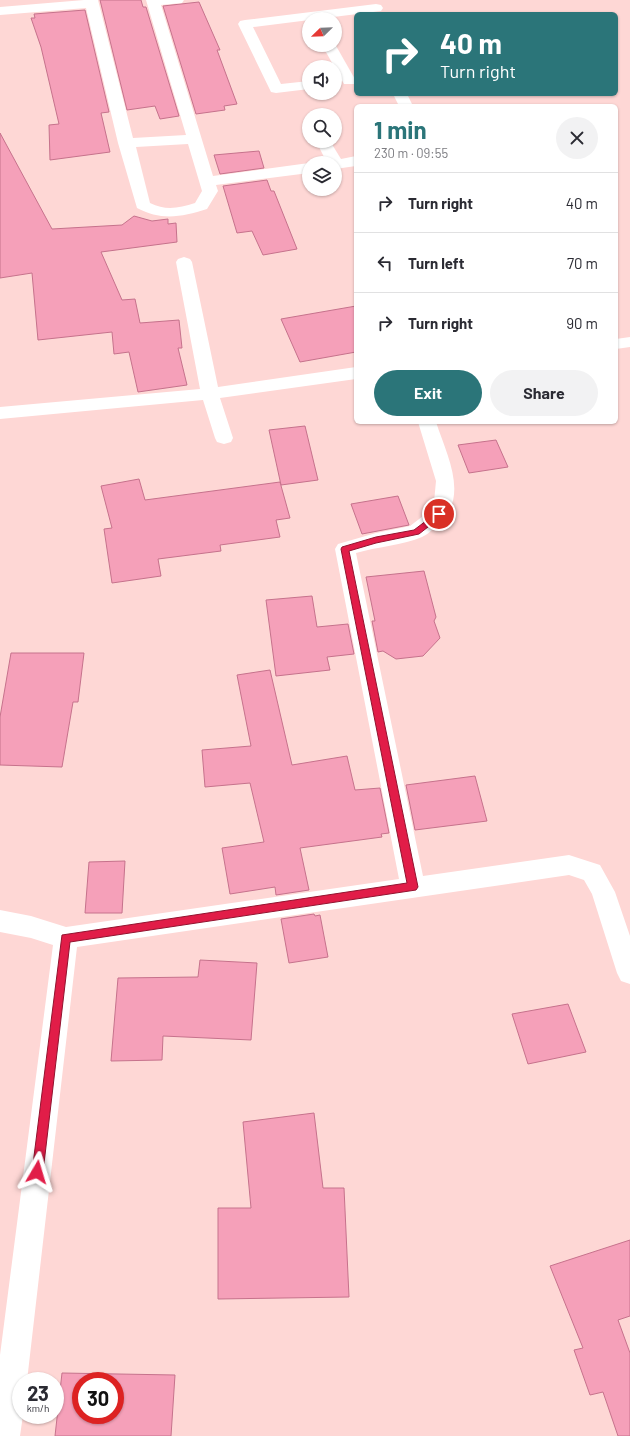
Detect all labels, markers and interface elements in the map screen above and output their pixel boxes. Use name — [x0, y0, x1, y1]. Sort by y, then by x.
north arrow — [302, 12, 342, 52]
map controls — [302, 12, 342, 196]
text: 40 m — [440, 26, 502, 60]
icon: right — [374, 28, 426, 80]
button: sound — [302, 60, 342, 100]
text: Turn right — [440, 60, 516, 82]
button: search — [302, 108, 342, 148]
text: 1 min — [374, 115, 427, 144]
button: close — [556, 117, 598, 159]
text: 230 m · 09:55 — [374, 145, 448, 161]
button: layers — [302, 156, 342, 196]
icon: right — [374, 192, 396, 214]
text: Turn right — [408, 194, 473, 212]
text: 40 m — [566, 194, 598, 212]
icon: left — [374, 252, 396, 274]
text: Turn left — [408, 254, 464, 272]
text: 70 m — [567, 254, 598, 272]
icon: right — [374, 312, 396, 334]
text: Turn right — [408, 314, 473, 332]
text: 90 m — [566, 314, 598, 332]
button: Exit — [374, 370, 482, 416]
button: Share — [490, 370, 598, 416]
pin — [422, 497, 456, 531]
icon: arrive — [428, 503, 450, 525]
position arrow — [16, 1151, 58, 1193]
speed limit sign: 30 — [72, 1372, 124, 1424]
text: 23 — [27, 1381, 49, 1405]
text: km/h — [27, 1402, 49, 1414]

